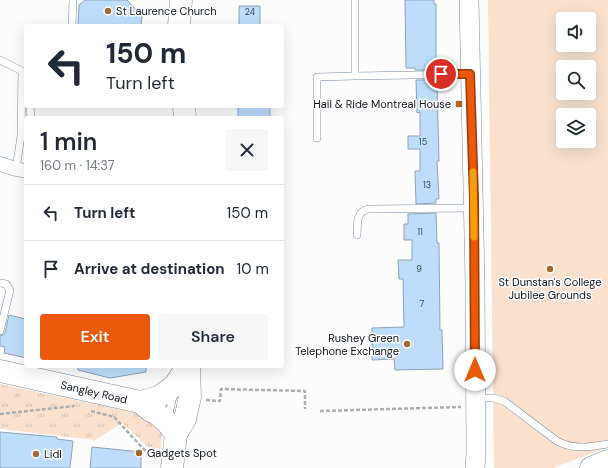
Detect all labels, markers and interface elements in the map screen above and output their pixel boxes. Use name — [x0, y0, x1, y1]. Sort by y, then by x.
place label: St Laurence Church — [116, 4, 217, 18]
marker: St Laurence Church — [103, 6, 113, 16]
house number: 24 — [245, 6, 256, 18]
map controls — [556, 12, 596, 148]
button: sound — [556, 12, 596, 52]
text: 150 m — [106, 35, 186, 72]
icon: left — [40, 40, 92, 92]
pin — [424, 57, 458, 91]
button: search — [556, 60, 596, 100]
icon: arrive — [430, 63, 452, 85]
text: Turn left — [106, 71, 175, 95]
place label: Hail & Ride Montreal House — [313, 97, 451, 111]
marker: Hail & Ride Montreal House — [454, 99, 464, 109]
button: layers — [556, 108, 596, 148]
text: 1 min — [40, 126, 97, 157]
button: close — [226, 129, 268, 171]
house number: 15 — [419, 136, 427, 148]
text: 160 m · 14:37 — [40, 157, 115, 174]
house number: 13 — [423, 179, 431, 191]
icon: left — [40, 202, 62, 224]
text: Turn left — [74, 203, 135, 223]
text: 150 m — [227, 203, 268, 223]
house number: 11 — [417, 226, 423, 238]
icon: arrive — [40, 258, 62, 280]
text: Arrive at destination — [74, 259, 225, 279]
text: 10 m — [237, 259, 269, 279]
house number: 9 — [416, 263, 422, 275]
marker: St Dunstan's College Jubilee Grounds — [545, 264, 555, 274]
place label: St Dunstan's College Jubilee Grounds — [498, 275, 602, 302]
house number: 7 — [420, 298, 425, 310]
button: Exit — [40, 314, 150, 360]
button: Share — [158, 314, 268, 360]
place label: Rushey Green Telephone Exchange — [295, 331, 399, 358]
marker: Rushey Green Telephone Exchange — [402, 339, 412, 349]
position arrow — [454, 349, 496, 391]
street label: Sangley Road — [59, 378, 129, 406]
place label: Gadgets Spot — [147, 446, 217, 460]
place label: Lidl — [44, 447, 62, 461]
marker: Gadgets Spot — [134, 448, 144, 458]
marker: Lidl — [31, 449, 41, 459]

